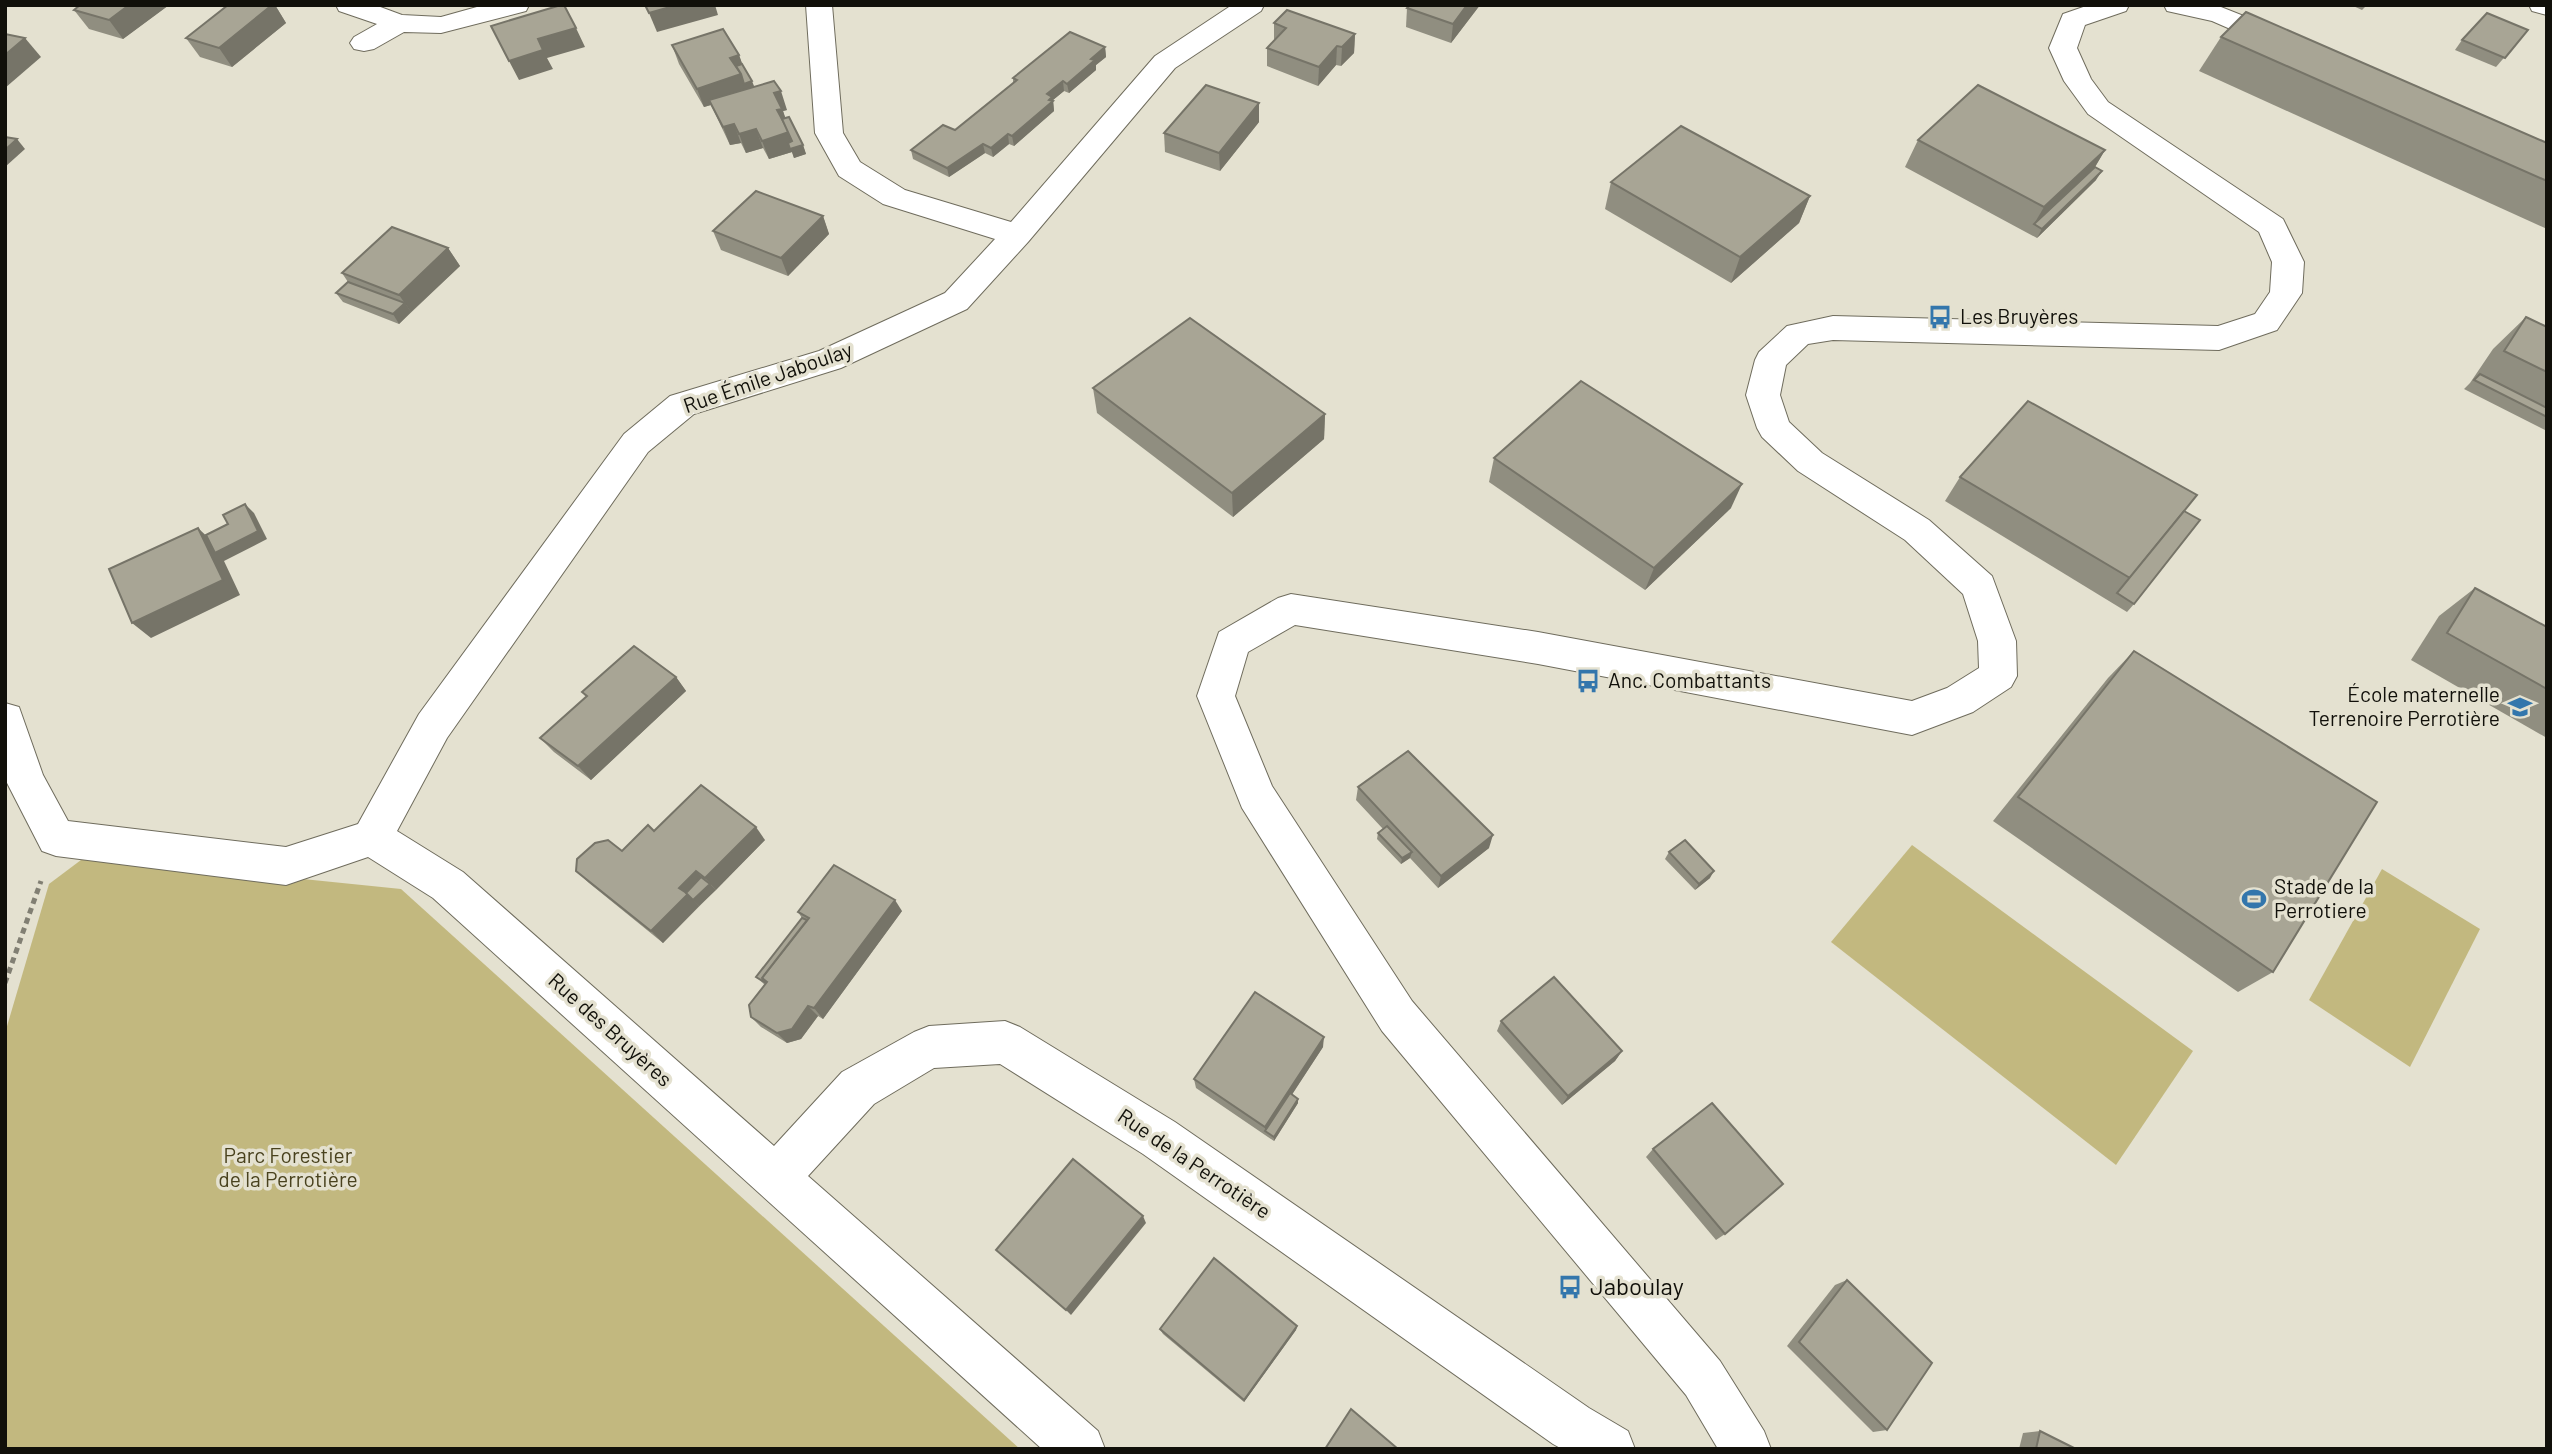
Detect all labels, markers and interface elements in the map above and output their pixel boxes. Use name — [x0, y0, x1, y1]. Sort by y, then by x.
bus stop icon: Les Bruyères — [1926, 303, 1954, 331]
place label: Les Bruyères — [1960, 303, 2078, 328]
street label: Rue Émile Jaboulay — [680, 336, 856, 417]
bus stop icon: Anc. Combattants — [1574, 667, 1602, 695]
place label: Anc. Combattants — [1608, 667, 1771, 692]
place label: École maternelle Terrenoire Perrotière — [2308, 681, 2500, 730]
school or university icon: École maternelle Terrenoire Perrotière — [2506, 693, 2534, 721]
place label: Stade de la Perrotiere — [2274, 873, 2374, 922]
sports icon: Stade de la Perrotiere — [2240, 885, 2268, 913]
street label: Rue des Bruyères — [544, 967, 678, 1091]
street label: Rue de la Perrotière — [1114, 1102, 1276, 1223]
park label: Parc Forestier de la Perrotière — [218, 1142, 358, 1191]
place label: Jaboulay — [1590, 1271, 1684, 1300]
bus stop icon: Jaboulay — [1556, 1273, 1584, 1301]

